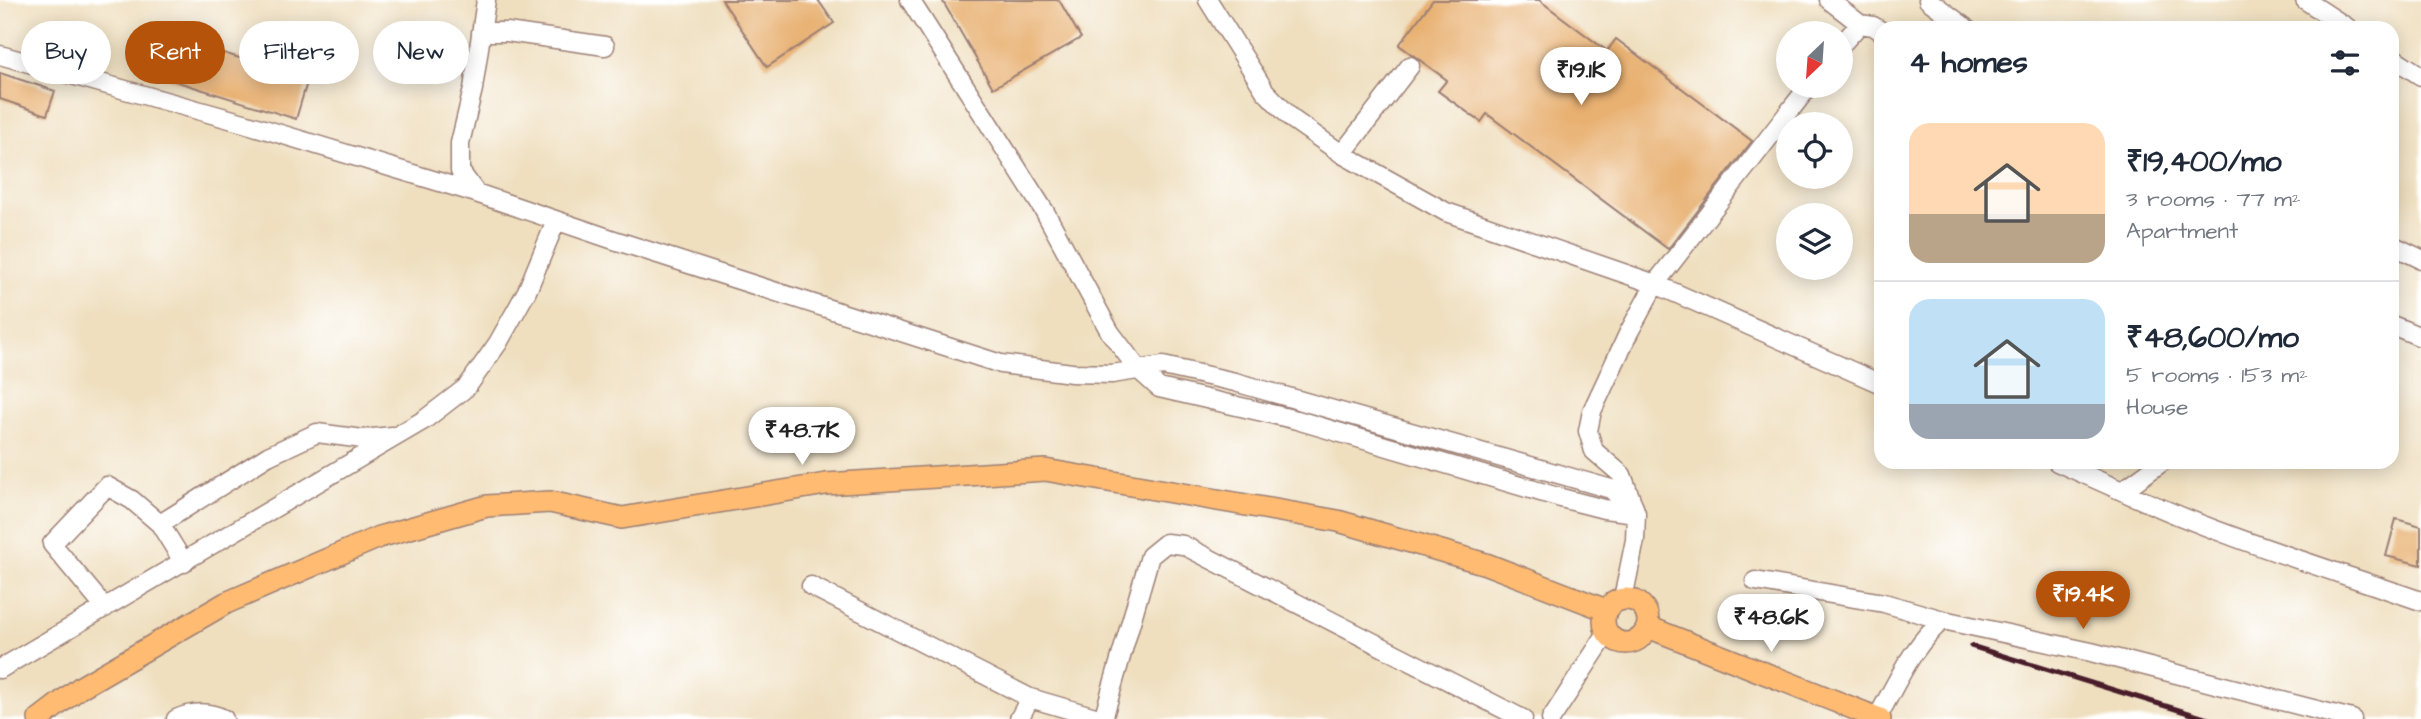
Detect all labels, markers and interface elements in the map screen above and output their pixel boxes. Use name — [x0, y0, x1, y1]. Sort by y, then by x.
chip: Buy — [21, 21, 111, 84]
chip: Rent — [125, 21, 225, 84]
chip: Filters — [239, 21, 359, 84]
chip: New — [373, 21, 469, 84]
north arrow — [1776, 21, 1853, 98]
map controls — [1776, 21, 1853, 280]
text: 4 homes — [1909, 42, 2028, 84]
icon: filters — [2326, 44, 2364, 82]
pin: ₹19.1K — [1524, 48, 1638, 107]
text: ₹19.1K — [1556, 54, 1606, 86]
button: locate — [1776, 112, 1853, 189]
text: ₹19,400/mo — [2126, 141, 2282, 183]
icon: home — [1965, 151, 2049, 235]
text: 3 rooms · 77 m² — [2126, 183, 2301, 215]
button: layers — [1776, 203, 1853, 280]
text: Apartment — [2126, 215, 2238, 247]
text: ₹48,600/mo — [2126, 317, 2299, 359]
icon: home — [1965, 327, 2049, 411]
text: 5 rooms · 153 m² — [2126, 359, 2308, 391]
text: House — [2126, 391, 2189, 423]
pin: ₹48.7K — [745, 407, 859, 467]
text: ₹48.7K — [764, 414, 840, 446]
pin: ₹19.4K — [2026, 572, 2140, 631]
text: ₹19.4K — [2052, 578, 2114, 610]
pin: ₹48.6K — [1714, 594, 1828, 654]
text: ₹48.6K — [1733, 601, 1809, 633]

